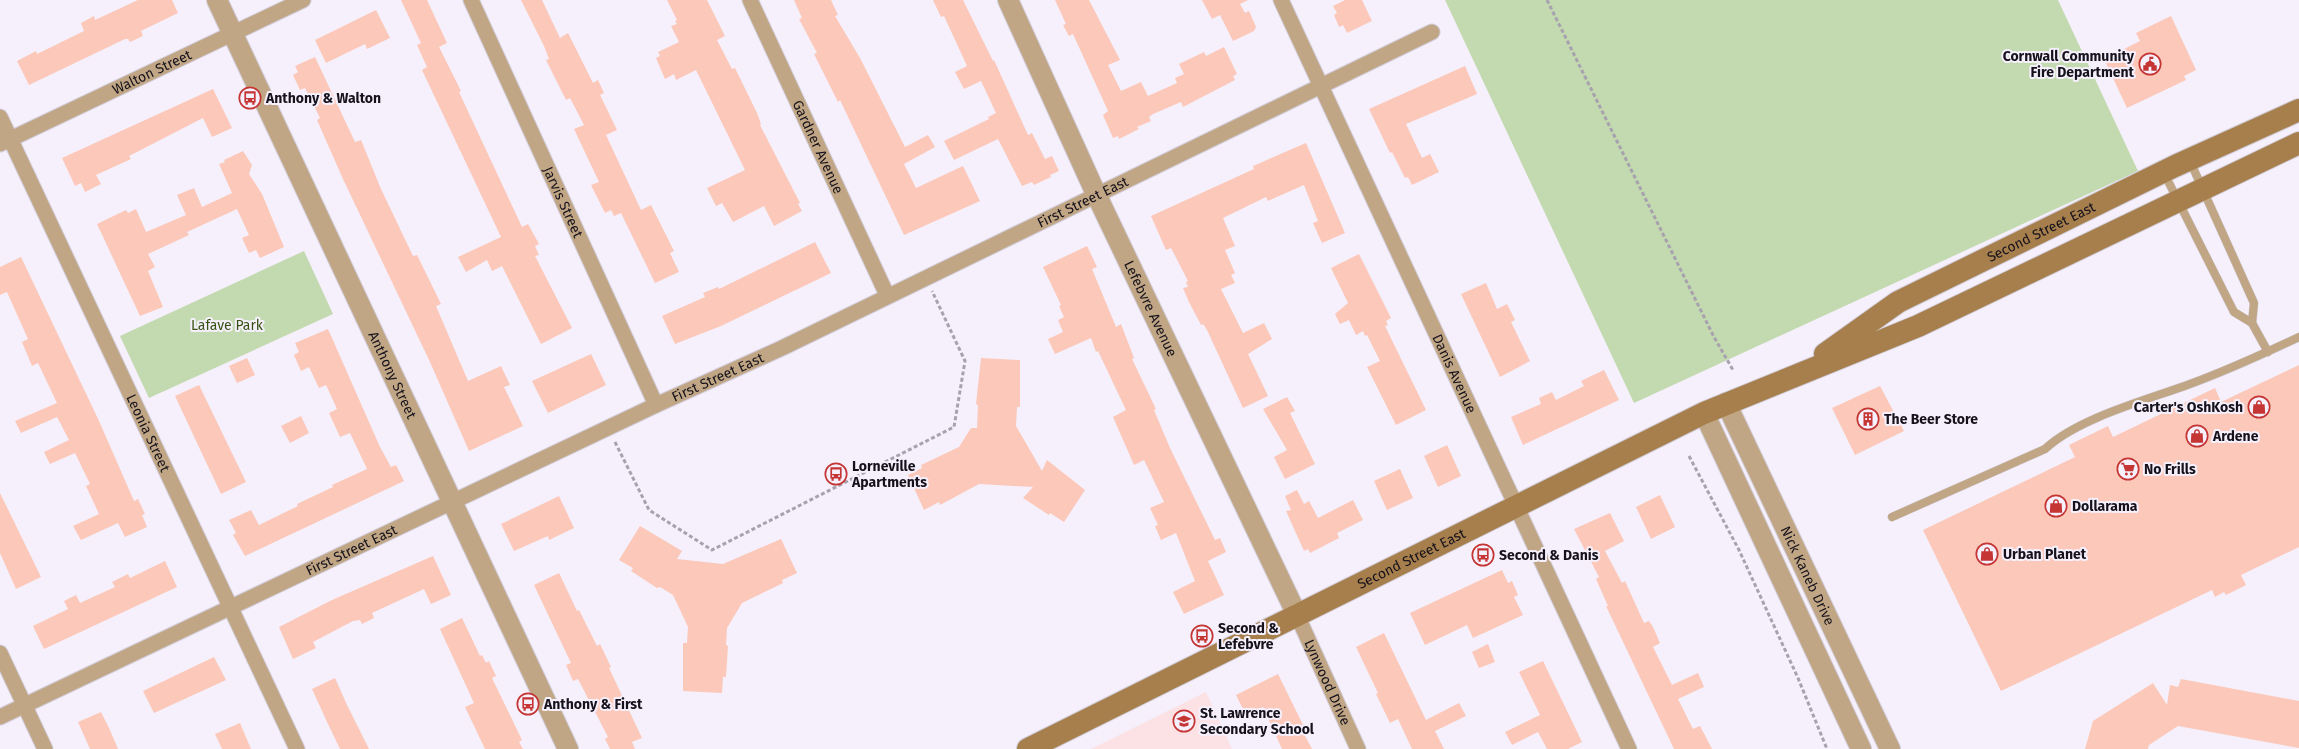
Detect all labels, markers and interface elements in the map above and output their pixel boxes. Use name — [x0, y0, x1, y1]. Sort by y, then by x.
street label: Walton Street — [109, 45, 195, 98]
place label: Cornwall Community Fire Department — [2003, 48, 2135, 81]
public building icon: Cornwall Community Fire Department — [2138, 52, 2162, 76]
bus stop icon: Anthony & Walton — [238, 86, 262, 110]
place label: Anthony & Walton — [265, 90, 381, 107]
street label: Gardner Avenue — [789, 97, 847, 196]
street label: Jarvis Street — [540, 164, 587, 241]
street label: First Street East — [1034, 172, 1132, 231]
street label: Second Street East — [1984, 198, 2099, 265]
street label: Lefebvre Avenue — [1121, 258, 1181, 359]
park label: Lafave Park — [191, 317, 264, 334]
street label: Anthony Street — [365, 329, 421, 422]
street label: Danis Avenue — [1429, 331, 1480, 416]
street label: First Street East — [669, 349, 767, 405]
street label: Leonia Street — [123, 391, 174, 475]
shop icon: Carter's OshKosh — [2247, 395, 2271, 419]
place label: Carter's OshKosh — [2134, 399, 2243, 416]
building icon: The Beer Store — [1856, 407, 1880, 431]
place label: The Beer Store — [1884, 411, 1978, 428]
shop icon: Ardene — [2185, 424, 2209, 448]
place label: Ardene — [2212, 428, 2259, 445]
supermarket icon: No Frills — [2116, 457, 2140, 481]
place label: Lorneville Apartments — [851, 458, 927, 491]
place label: No Frills — [2144, 461, 2196, 478]
bus stop icon: Lorneville Apartments — [824, 462, 848, 486]
shop icon: Dollarama — [2044, 494, 2068, 518]
place label: Dollarama — [2072, 498, 2138, 515]
street label: First Street East — [303, 521, 401, 579]
street label: Nick Kaneb Drive — [1777, 523, 1839, 628]
street label: Second Street East — [1354, 524, 1469, 592]
shop icon: Urban Planet — [1975, 542, 1999, 566]
bus stop icon: Second & Danis — [1471, 543, 1495, 567]
place label: Urban Planet — [2003, 546, 2087, 563]
place label: Second & Danis — [1499, 547, 1599, 564]
place label: Second & Lefebvre — [1218, 620, 1279, 653]
bus stop icon: Second & Lefebvre — [1190, 624, 1214, 648]
street label: Lynwood Drive — [1301, 637, 1355, 728]
bus stop icon: Anthony & First — [516, 692, 540, 716]
place label: Anthony & First — [543, 696, 643, 713]
place label: St. Lawrence Secondary School — [1200, 705, 1315, 738]
school or university icon: St. Lawrence Secondary School — [1172, 709, 1196, 733]

